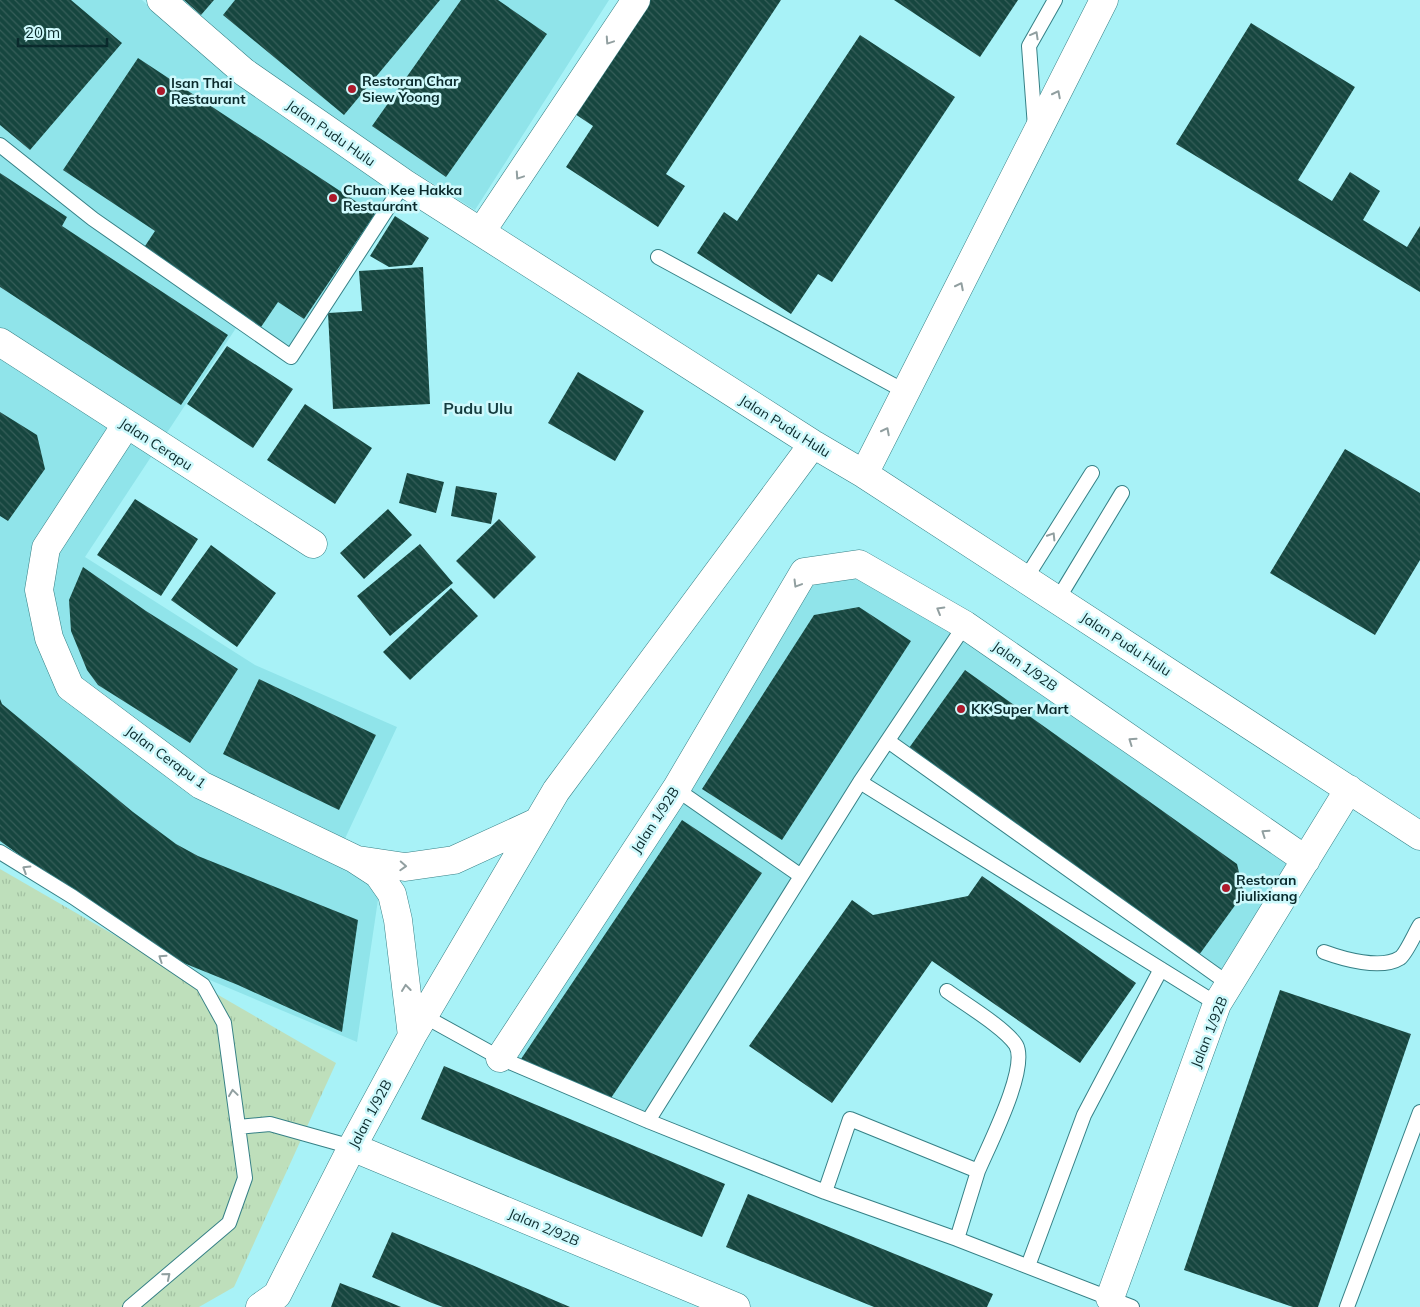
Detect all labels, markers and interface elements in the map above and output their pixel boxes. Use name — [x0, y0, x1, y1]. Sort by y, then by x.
scale bar — [18, 15, 106, 47]
text: 20 m — [25, 23, 60, 42]
one-way arrow — [1029, 32, 1039, 41]
one-way arrow — [606, 35, 615, 44]
place label: Restoran Char Siew Yoong — [362, 72, 459, 106]
place label: Isan Thai Restaurant — [171, 74, 246, 108]
marker: Restoran Char Siew Yoong — [346, 83, 358, 95]
marker: Isan Thai Restaurant — [155, 85, 167, 97]
one-way arrow — [1050, 90, 1060, 99]
street label: Jalan Pudu Hulu — [283, 96, 379, 170]
one-way arrow — [516, 170, 525, 180]
place label: Chuan Kee Hakka Restaurant — [343, 181, 462, 215]
marker: Chuan Kee Hakka Restaurant — [327, 192, 339, 204]
one-way arrow — [954, 282, 964, 291]
street label: Jalan Pudu Hulu — [736, 391, 834, 461]
district label: Pudu Ulu — [443, 398, 513, 418]
street label: Jalan Cerapu — [116, 414, 196, 474]
one-way arrow — [880, 427, 890, 436]
one-way arrow — [1045, 533, 1055, 542]
one-way arrow — [793, 578, 803, 587]
one-way arrow — [936, 606, 945, 616]
street label: Jalan Pudu Hulu — [1077, 608, 1175, 680]
street label: Jalan 1/92B — [989, 637, 1061, 695]
place label: KK Super Mart — [971, 700, 1069, 718]
marker: KK Super Mart — [955, 703, 967, 715]
street label: Jalan Cerapu 1 — [122, 722, 210, 792]
one-way arrow — [1128, 738, 1138, 747]
street label: Jalan 1/92B — [627, 784, 683, 856]
one-way arrow — [1262, 830, 1271, 839]
one-way arrow — [399, 861, 407, 871]
one-way arrow — [23, 865, 32, 875]
place label: Restoran Jiulixiang — [1236, 871, 1298, 905]
marker: Restoran Jiulixiang — [1220, 882, 1232, 894]
one-way arrow — [158, 955, 168, 964]
one-way arrow — [401, 984, 412, 992]
street label: Jalan 1/92B — [1187, 994, 1231, 1070]
street label: Jalan 1/92B — [344, 1077, 396, 1151]
one-way arrow — [228, 1088, 239, 1096]
street label: Jalan 2/92B — [506, 1204, 582, 1250]
one-way arrow — [161, 1272, 170, 1281]

